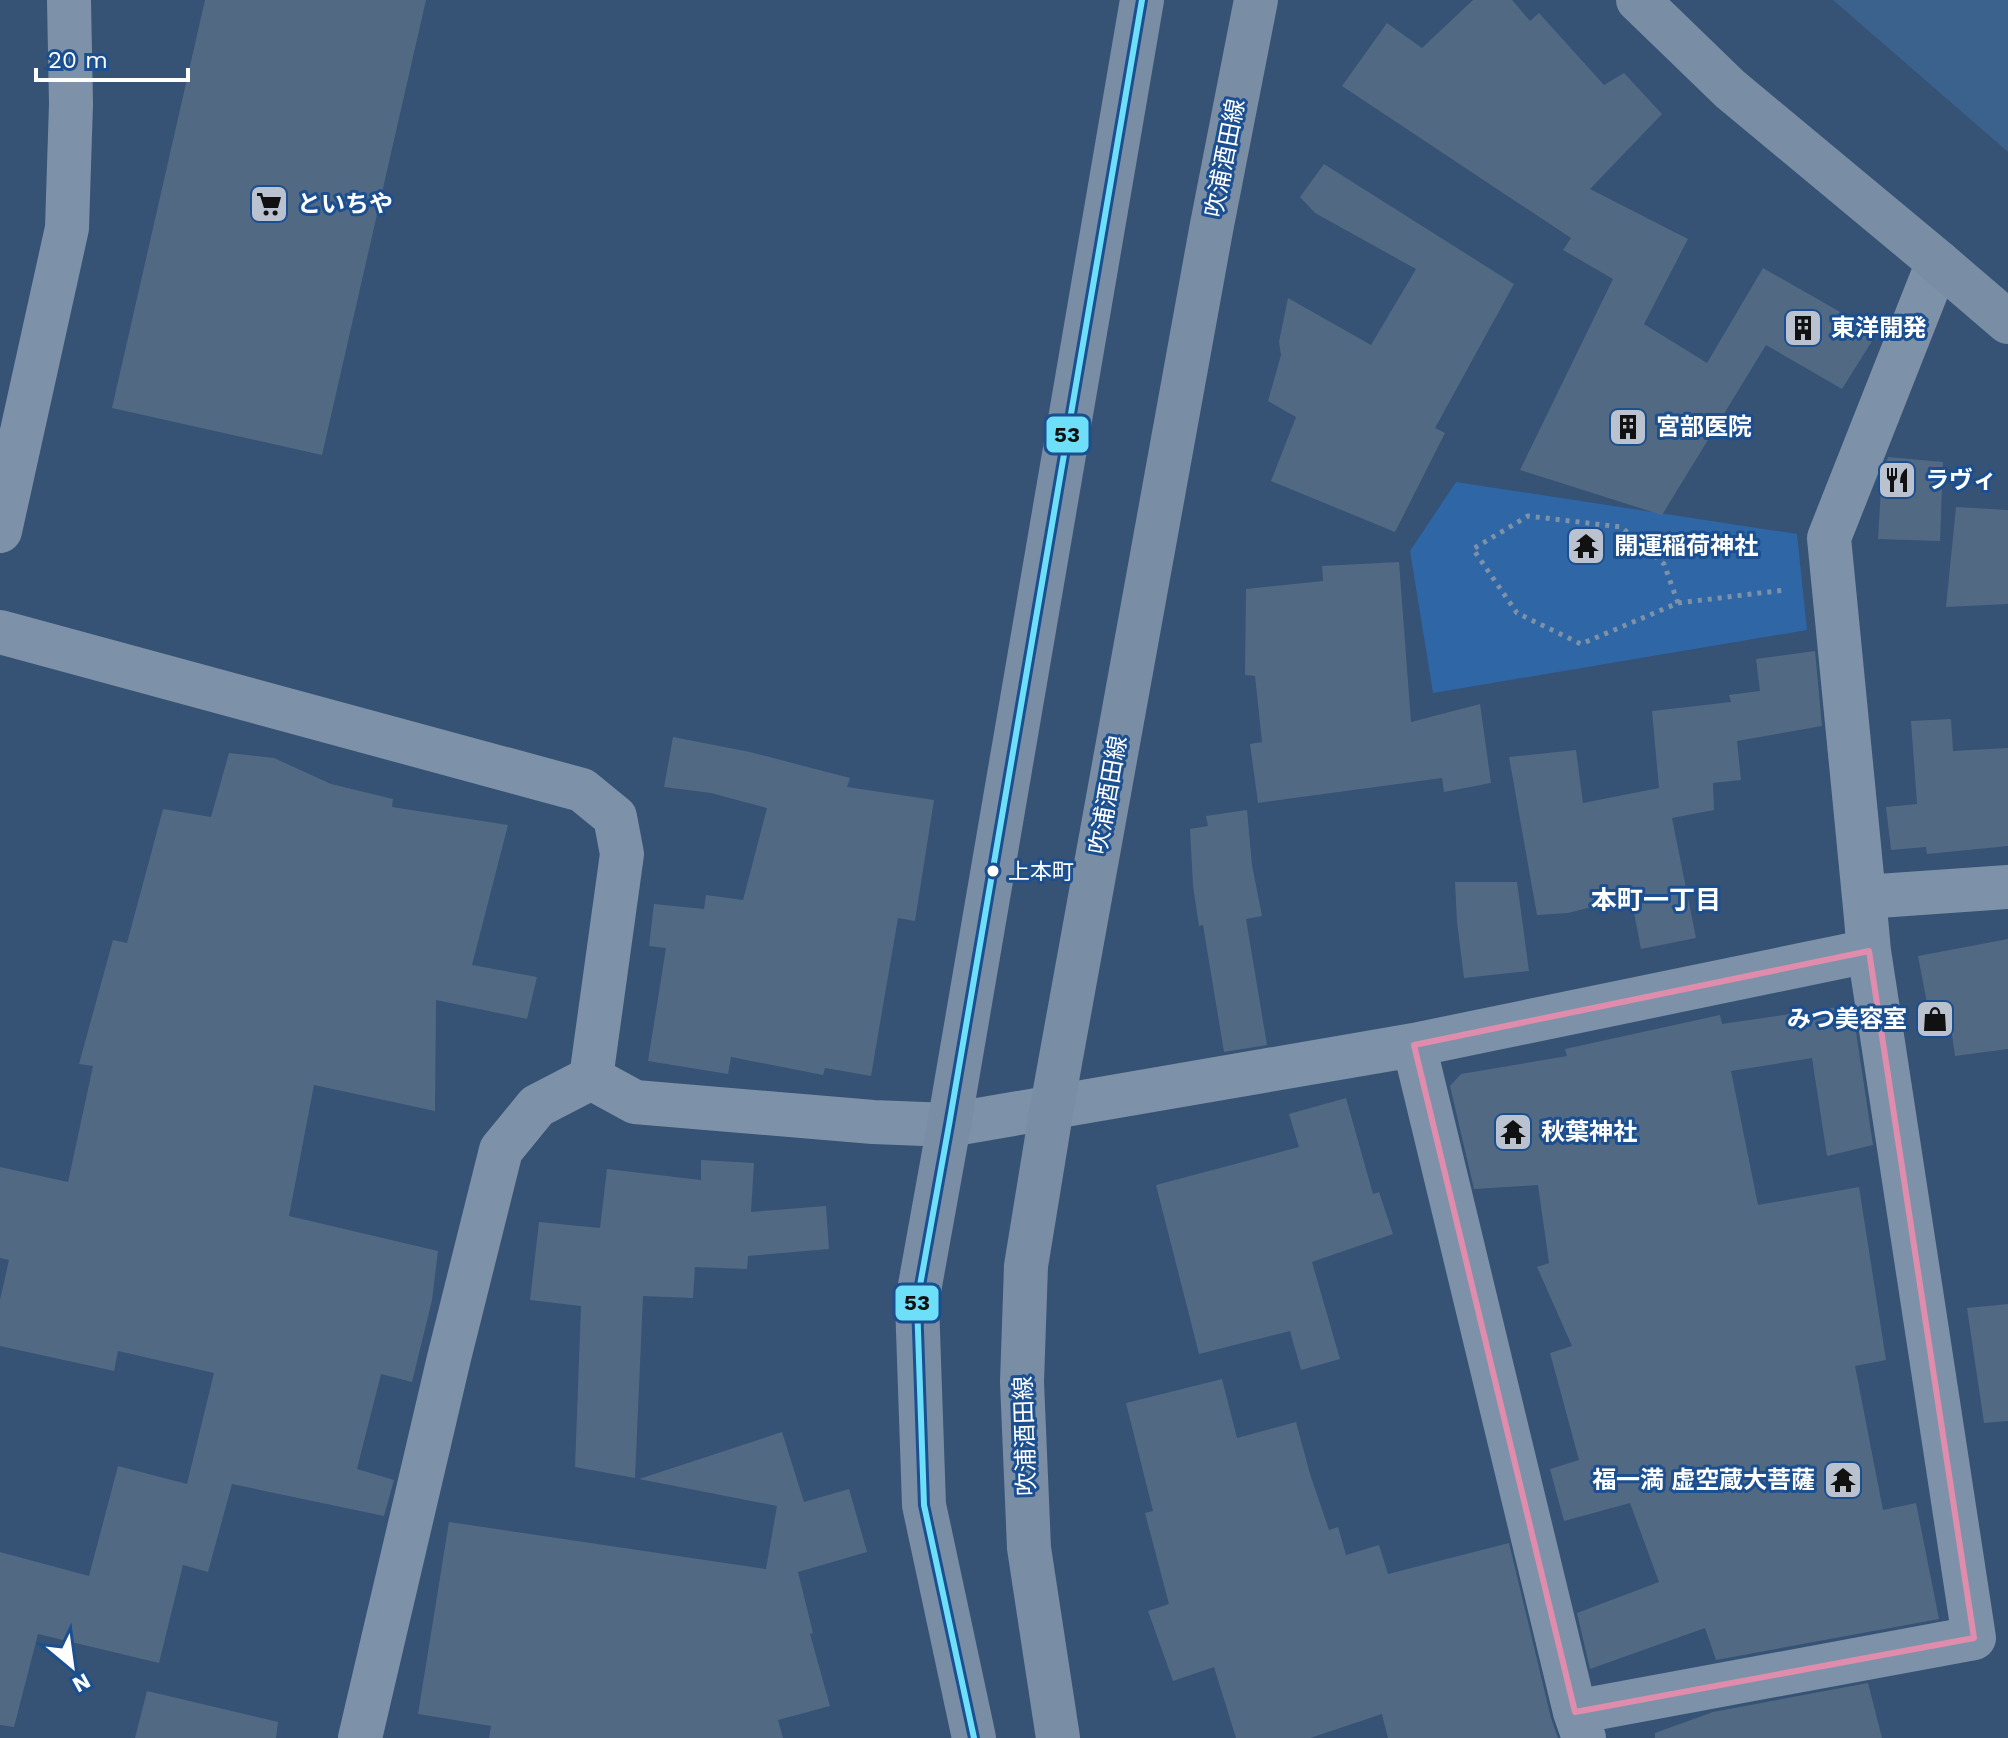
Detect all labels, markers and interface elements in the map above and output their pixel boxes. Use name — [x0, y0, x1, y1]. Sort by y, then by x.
scale bar — [36, 32, 188, 82]
text: 20 m — [48, 46, 108, 74]
street label: 吹浦酒田線 — [1200, 96, 1250, 220]
supermarket icon: といちや — [248, 183, 290, 225]
place label: といちや — [297, 190, 393, 218]
building icon: 東洋開発 — [1782, 307, 1824, 349]
place label: 東洋開発 — [1831, 314, 1927, 342]
building icon: 宮部医院 — [1607, 406, 1649, 448]
place label: 宮部医院 — [1656, 413, 1752, 441]
line badge: 53 — [1045, 415, 1090, 454]
text: 53 — [1054, 422, 1080, 447]
restaurant icon: ラヴィ — [1876, 459, 1918, 501]
place label: ラヴィ — [1925, 466, 1997, 494]
temple icon: 開運稲荷神社 — [1565, 525, 1607, 567]
place label: 開運稲荷神社 — [1614, 532, 1758, 560]
street label: 吹浦酒田線 — [1084, 733, 1132, 857]
place label: 上本町 — [1008, 859, 1074, 884]
marker: 上本町 — [985, 863, 1001, 879]
district label: 本町一丁目 — [1591, 885, 1721, 915]
shop icon: みつ美容室 — [1914, 998, 1956, 1040]
place label: みつ美容室 — [1787, 1005, 1907, 1033]
temple icon: 秋葉神社 — [1492, 1111, 1534, 1153]
place label: 秋葉神社 — [1541, 1118, 1637, 1146]
line badge: 53 — [894, 1284, 940, 1322]
text: 53 — [904, 1290, 930, 1315]
street label: 吹浦酒田線 — [1009, 1376, 1041, 1496]
temple icon: 福一満 虚空蔵大菩薩 — [1822, 1459, 1864, 1501]
place label: 福一満 虚空蔵大菩薩 — [1592, 1466, 1815, 1494]
north arrow — [32, 1626, 112, 1706]
text: N — [68, 1668, 95, 1698]

